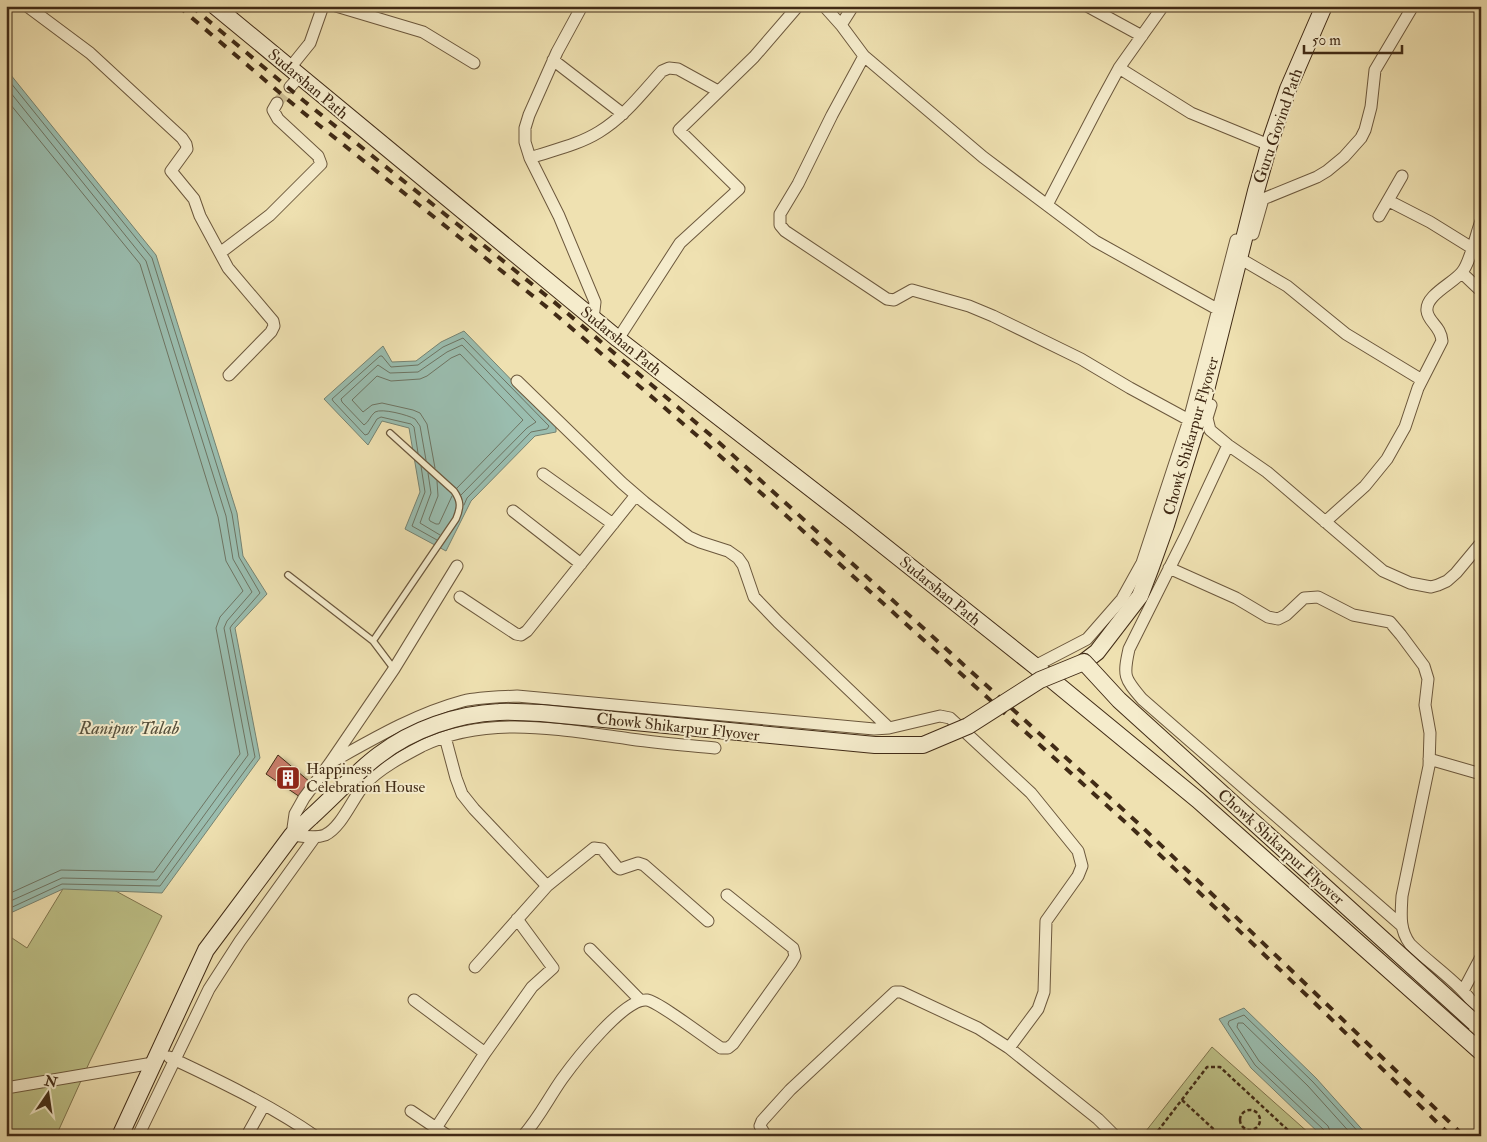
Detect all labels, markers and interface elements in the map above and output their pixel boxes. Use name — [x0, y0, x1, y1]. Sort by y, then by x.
scale bar — [1304, 22, 1402, 54]
text: 50 m — [1312, 31, 1341, 50]
street label: Sudarshan Path — [264, 45, 353, 124]
street label: Guru Govind Path — [1249, 65, 1307, 186]
street label: Sudarshan Path — [576, 302, 666, 380]
street label: Chowk Shikarpur Flyover — [1159, 354, 1224, 518]
street label: Sudarshan Path — [895, 552, 985, 630]
street label: Chowk Shikarpur Flyover — [595, 708, 761, 747]
water label: Ranipur Talab — [78, 717, 180, 740]
place label: Happiness Celebration House — [306, 759, 426, 797]
building icon: Happiness Celebration House — [275, 765, 301, 791]
street label: Chowk Shikarpur Flyover — [1213, 785, 1349, 910]
north arrow — [22, 1070, 72, 1120]
text: N — [42, 1072, 59, 1092]

